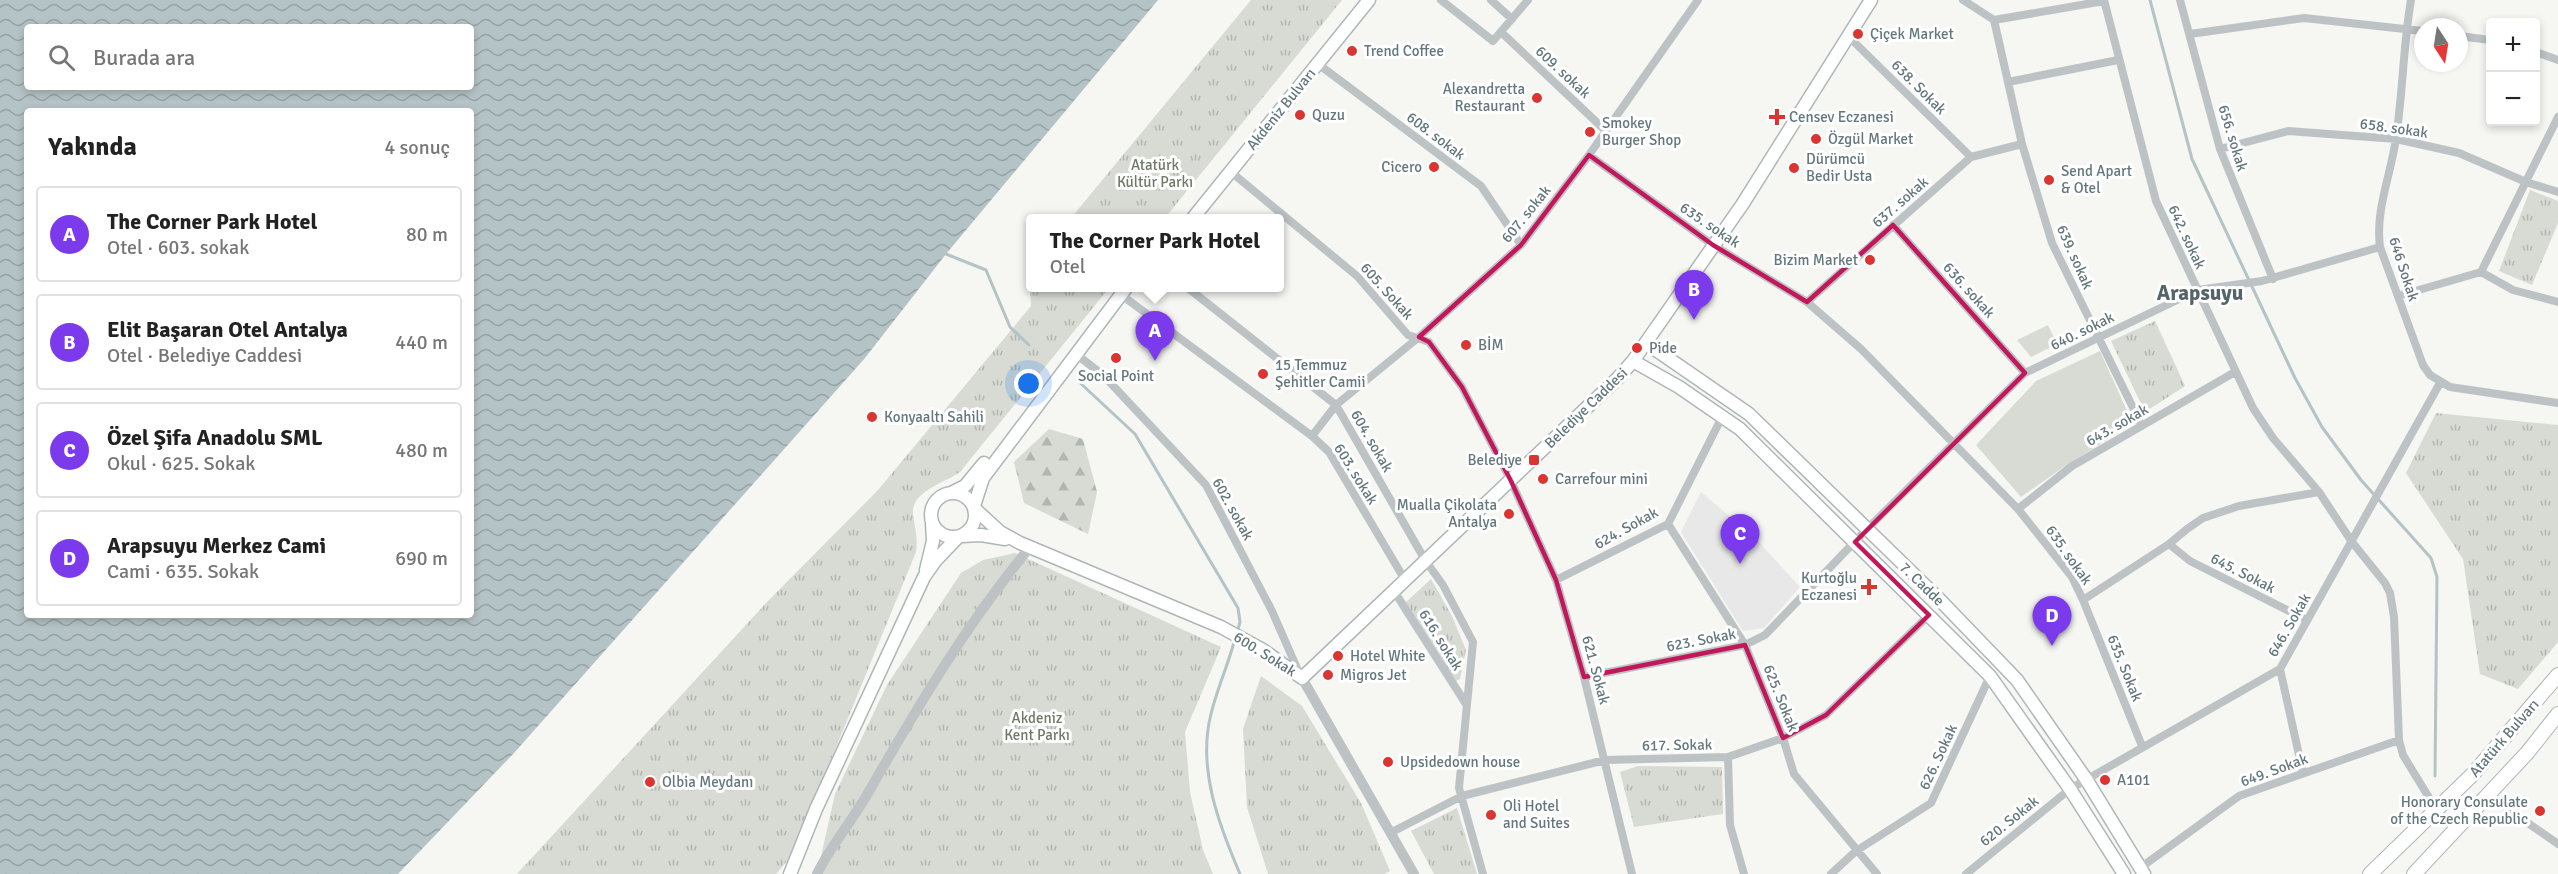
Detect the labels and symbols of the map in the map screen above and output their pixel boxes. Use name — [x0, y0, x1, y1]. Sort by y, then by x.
north arrow — [2414, 18, 2468, 72]
place label: Çiçek Market — [1870, 25, 1954, 43]
marker: Çiçek Market — [1851, 27, 1865, 41]
place label: Trend Coffee — [1364, 42, 1444, 60]
street label: 609. sokak — [1532, 42, 1595, 102]
marker: Trend Coffee — [1345, 44, 1359, 58]
street label: 638. Sokak — [1888, 56, 1951, 119]
street label: Akdeniz Bulvarı — [1243, 64, 1319, 154]
place label: Alexandretta Restaurant — [1443, 80, 1525, 115]
marker: Alexandretta Restaurant — [1530, 91, 1544, 105]
street label: 656. sokak — [2214, 103, 2252, 174]
place label: Quzu — [1312, 106, 1345, 124]
marker: Quzu — [1293, 108, 1307, 122]
street label: 608. sokak — [1403, 108, 1469, 164]
place label: Censev Eczanesi — [1789, 108, 1894, 126]
marker: Censev Eczanesi — [1770, 110, 1784, 124]
place label: Smokey Burger Shop — [1602, 114, 1681, 149]
street label: 658. sokak — [2359, 114, 2430, 142]
marker: Smokey Burger Shop — [1583, 125, 1597, 139]
place label: Özgül Market — [1828, 130, 1913, 148]
marker: Özgül Market — [1809, 132, 1823, 146]
place label: Dürümcü Bedir Usta — [1806, 150, 1872, 185]
park label: Atatürk Kültür Parkı — [1117, 156, 1193, 191]
place label: Cicero — [1381, 158, 1422, 176]
marker: Cicero — [1427, 160, 1441, 174]
marker: Dürümcü Bedir Usta — [1787, 161, 1801, 175]
place label: Send Apart & Otel — [2061, 162, 2132, 197]
street label: 637. sokak — [1868, 172, 1932, 231]
marker: Send Apart & Otel — [2042, 173, 2056, 187]
street label: 607. sokak — [1497, 181, 1555, 246]
street label: 635. sokak — [1677, 198, 1744, 252]
street label: 642. sokak — [2164, 202, 2210, 272]
street label: 639. sokak — [2053, 222, 2097, 292]
street label: 646 Sokak — [2385, 235, 2423, 304]
place label: Bizim Market — [1774, 251, 1858, 269]
marker: Bizim Market — [1863, 253, 1877, 267]
street label: 605. Sokak — [1357, 259, 1418, 324]
street label: 636. sokak — [1939, 259, 1999, 322]
pin: B — [1674, 270, 1714, 320]
district label: Arapsuyu — [2157, 280, 2243, 306]
street label: 640. sokak — [2047, 308, 2117, 354]
pin: A — [1136, 312, 1174, 361]
place label: BİM — [1478, 336, 1504, 354]
marker: BİM — [1459, 338, 1473, 352]
place label: Pide — [1649, 339, 1677, 357]
marker: Pide — [1630, 341, 1644, 355]
marker: Social Point — [1109, 351, 1123, 365]
place label: 15 Temmuz Şehitler Camii — [1275, 356, 1365, 391]
street label: Belediye Caddesi — [1541, 364, 1631, 452]
place label: Social Point — [1078, 367, 1154, 385]
marker: 15 Temmuz Şehitler Camii — [1256, 367, 1270, 381]
your location — [1014, 369, 1043, 398]
street label: 643. sokak — [2083, 400, 2152, 450]
street label: 604. sokak — [1347, 407, 1397, 476]
place label: Konyaaltı Sahili — [884, 408, 984, 426]
marker: Konyaaltı Sahili — [865, 410, 879, 424]
street label: 603. sokak — [1330, 440, 1382, 508]
place label: Belediye — [1467, 451, 1522, 469]
marker: Belediye — [1527, 453, 1541, 467]
place label: Carrefour mini — [1555, 470, 1648, 488]
marker: Carrefour mini — [1536, 472, 1550, 486]
street label: 602. sokak — [1209, 475, 1258, 544]
place label: Mualla Çikolata Antalya — [1397, 496, 1497, 531]
street label: 624. Sokak — [1591, 503, 1662, 553]
marker: Mualla Çikolata Antalya — [1502, 507, 1516, 521]
pin: C — [1720, 514, 1760, 564]
street label: 635. sokak — [2042, 522, 2096, 589]
street label: 645. Sokak — [2208, 549, 2279, 597]
street label: 7. Cadde — [1896, 558, 1948, 610]
place label: Kurtoğlu Eczanesi — [1801, 569, 1857, 604]
marker: Kurtoğlu Eczanesi — [1862, 580, 1876, 594]
street label: 646. Sokak — [2264, 590, 2315, 660]
pin: D — [2032, 596, 2072, 646]
street label: 616. sokak — [1415, 606, 1467, 674]
street label: 623. Sokak — [1665, 624, 1738, 656]
street label: 600. Sokak — [1230, 628, 1300, 681]
street label: 635. Sokak — [2103, 632, 2147, 704]
street label: 621. Sokak — [1578, 634, 1614, 707]
place label: Hotel White — [1350, 647, 1426, 665]
marker: Hotel White — [1331, 649, 1345, 663]
street label: 625. Sokak — [1759, 662, 1803, 734]
place label: Migros Jet — [1340, 666, 1406, 684]
marker: Migros Jet — [1321, 668, 1335, 682]
street label: Atatürk Bulvarı — [2465, 695, 2543, 781]
park label: Akdeniz Kent Parkı — [1004, 709, 1070, 744]
street label: 626. Sokak — [1915, 721, 1961, 793]
street label: 617. Sokak — [1642, 735, 1713, 755]
street label: 649. Sokak — [2238, 749, 2311, 790]
place label: Upsidedown house — [1400, 753, 1520, 771]
marker: Upsidedown house — [1381, 755, 1395, 769]
place label: A101 — [2117, 771, 2150, 789]
place label: Olbia Meydanı — [662, 773, 753, 791]
marker: A101 — [2098, 773, 2112, 787]
marker: Olbia Meydanı — [643, 775, 657, 789]
street label: 620. Sokak — [1976, 792, 2042, 850]
place label: Honorary Consulate of the Czech Republic — [2390, 793, 2528, 828]
place label: Oli Hotel and Suites — [1503, 797, 1570, 832]
marker: Honorary Consulate of the Czech Republic — [2533, 804, 2547, 818]
marker: Oli Hotel and Suites — [1484, 808, 1498, 822]

